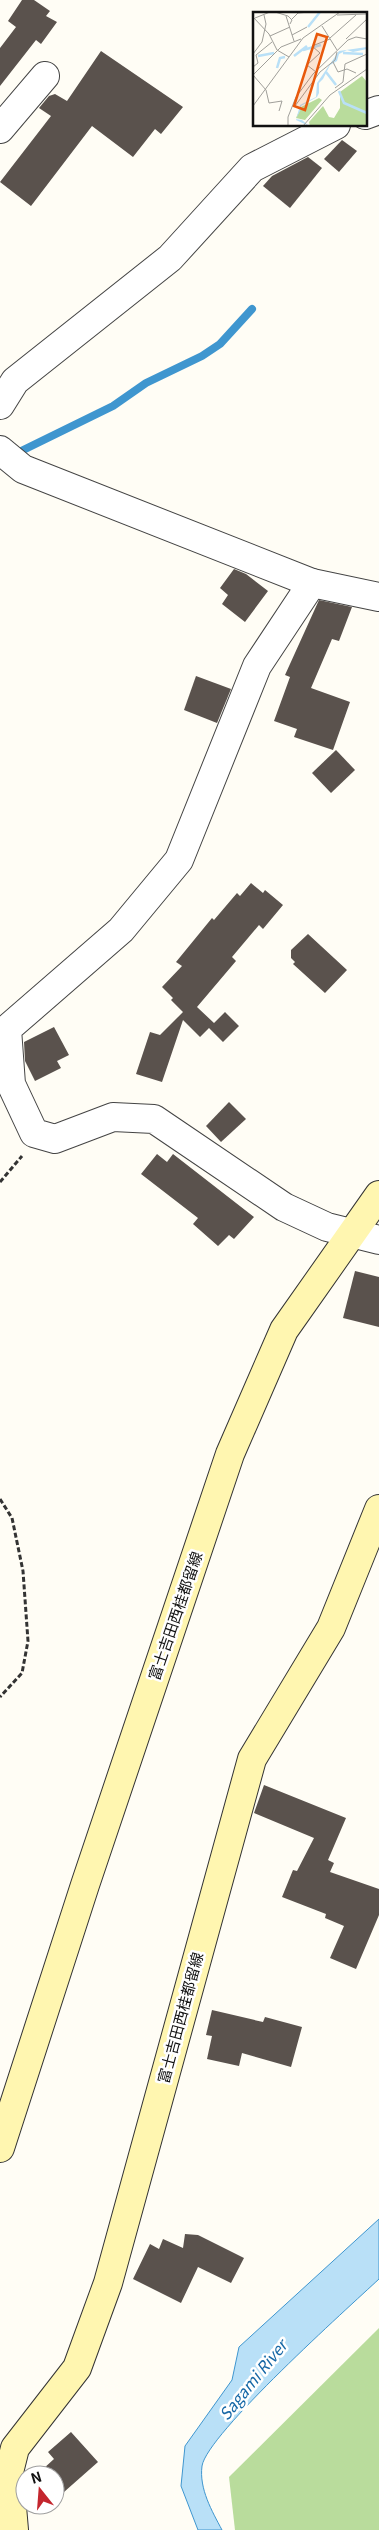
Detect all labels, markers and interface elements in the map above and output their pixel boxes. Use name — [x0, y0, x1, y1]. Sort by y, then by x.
inset map — [253, 12, 366, 126]
street label: 富士吉田西桂都留線 — [143, 1548, 206, 1683]
street label: 富士吉田西桂都留線 — [152, 1950, 207, 2086]
water label: Sagami River — [212, 2332, 294, 2425]
north arrow — [15, 2465, 65, 2515]
text: N — [28, 2466, 44, 2488]

